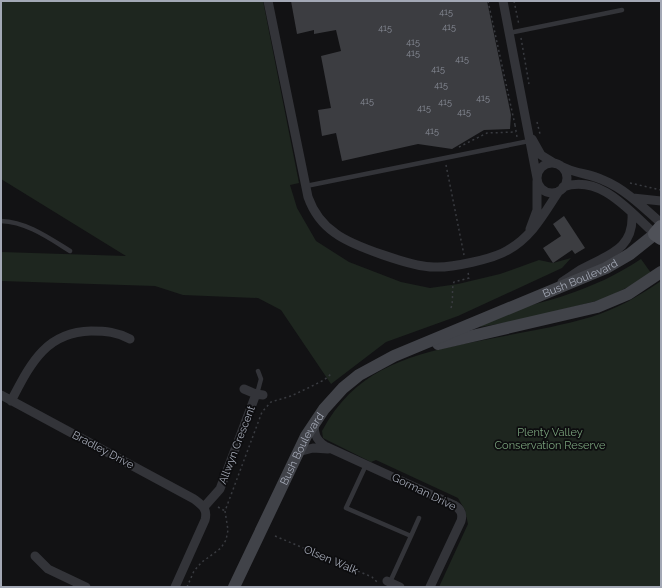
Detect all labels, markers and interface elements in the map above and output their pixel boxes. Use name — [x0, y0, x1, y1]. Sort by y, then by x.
house number: 415 — [439, 7, 453, 17]
house number: 415 — [442, 22, 456, 32]
house number: 415 — [378, 23, 392, 33]
house number: 415 — [406, 37, 420, 47]
house number: 415 — [406, 48, 420, 58]
house number: 415 — [455, 54, 469, 64]
house number: 415 — [431, 64, 445, 74]
house number: 415 — [434, 80, 448, 90]
house number: 415 — [476, 93, 490, 103]
house number: 415 — [360, 96, 374, 106]
house number: 415 — [438, 97, 452, 107]
house number: 415 — [417, 103, 431, 113]
house number: 415 — [457, 107, 471, 117]
house number: 415 — [425, 126, 439, 136]
street label: Bush Boulevard — [540, 256, 620, 300]
street label: Allwyn Crescent — [216, 404, 258, 486]
street label: Bush Boulevard — [277, 410, 326, 487]
park label: Plenty Valley Conservation Reserve — [495, 426, 606, 452]
street label: Bradley Drive — [70, 428, 137, 472]
street label: Gorman Drive — [390, 471, 459, 513]
street label: Olsen Walk — [302, 543, 360, 577]

